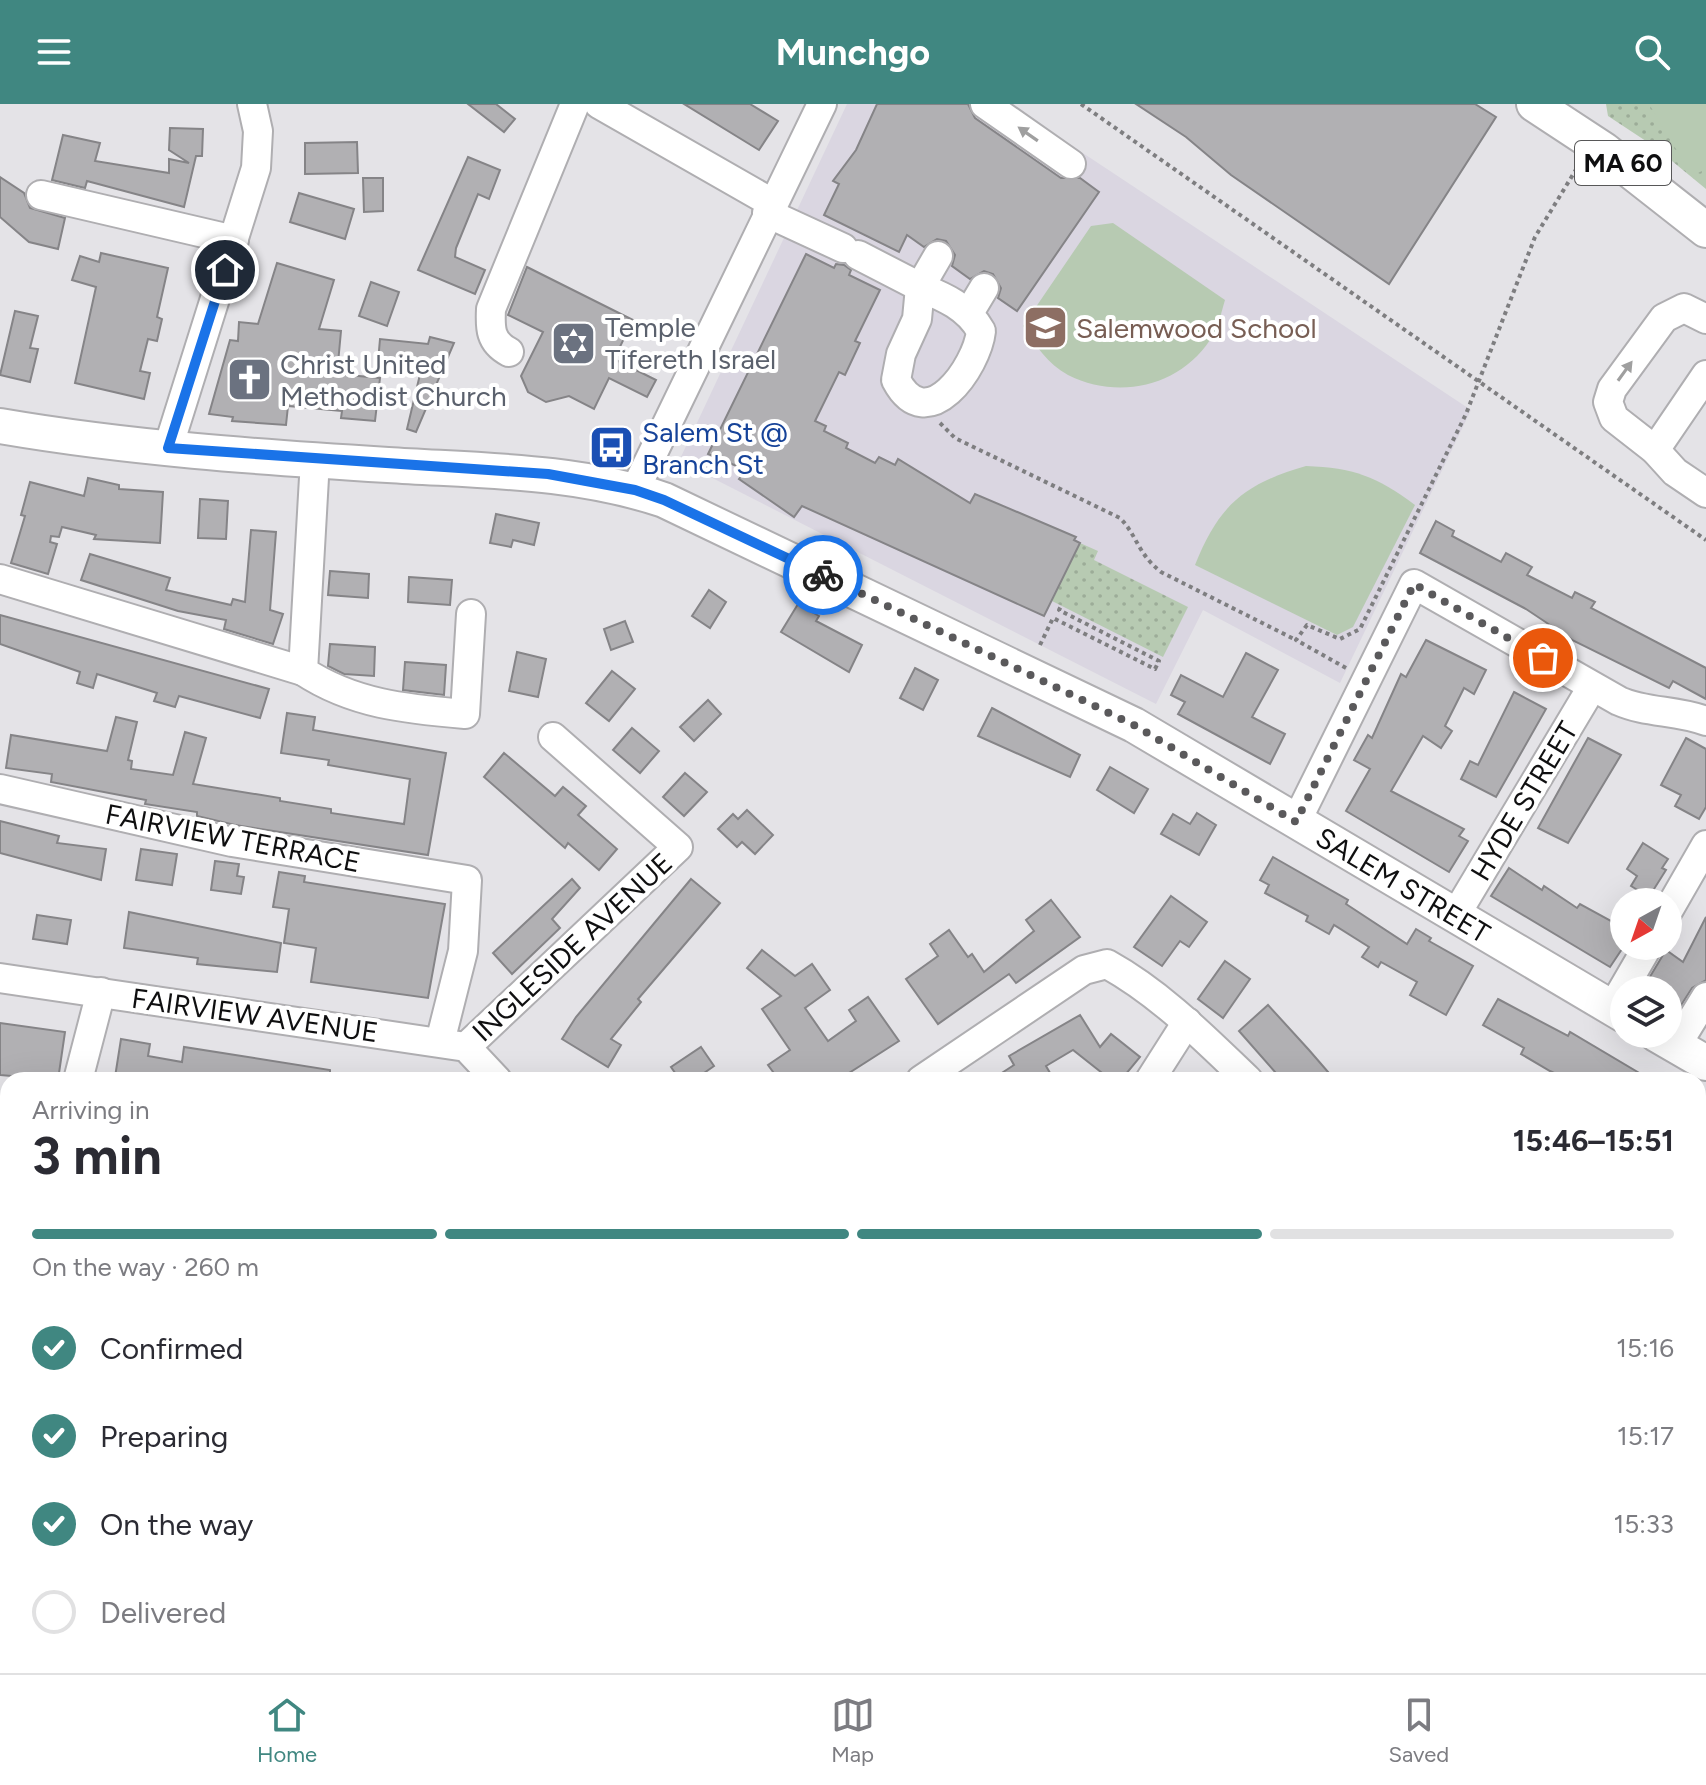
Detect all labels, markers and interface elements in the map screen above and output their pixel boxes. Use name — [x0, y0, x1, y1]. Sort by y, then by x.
icon: menu — [32, 30, 76, 74]
icon: search — [1630, 30, 1674, 74]
text: Munchgo — [776, 31, 930, 74]
one-way arrow — [1017, 127, 1038, 142]
road number: MA 60 — [1575, 141, 1671, 185]
pin — [191, 236, 259, 304]
icon: home — [203, 248, 247, 292]
school or university icon: Salemwood School — [1021, 304, 1069, 352]
place label: Temple Tifereth Israel — [605, 310, 776, 376]
place label: Salemwood School — [1076, 311, 1317, 345]
synagogue icon: Temple Tifereth Israel — [550, 319, 598, 367]
place label: Christ United Methodist Church — [280, 347, 507, 413]
church icon: Christ United Methodist Church — [225, 356, 273, 404]
one-way arrow — [1617, 361, 1632, 382]
place label: Salem St @ Branch St — [642, 415, 788, 481]
bus stop icon: Salem St @ Branch St — [587, 424, 635, 472]
courier — [783, 535, 863, 615]
icon: bike — [801, 553, 845, 597]
pin — [1509, 624, 1577, 692]
icon: bag — [1521, 636, 1565, 680]
street label: HYDE STREET — [1463, 715, 1585, 887]
street label: FAIRVIEW TERRACE — [103, 797, 363, 879]
street label: SALEM STREET — [1310, 820, 1497, 950]
street label: INGLESIDE AVENUE — [465, 846, 679, 1048]
north arrow — [1610, 888, 1682, 960]
map controls — [1610, 888, 1682, 1048]
button: layers — [1610, 976, 1682, 1048]
street label: FAIRVIEW AVENUE — [130, 981, 380, 1049]
text: Arriving in — [32, 1094, 150, 1126]
text: 15:46–15:51 — [1513, 1122, 1674, 1159]
text: 3 min — [32, 1125, 162, 1187]
text: On the way · 260 m — [32, 1251, 259, 1283]
icon: check — [32, 1326, 76, 1370]
text: Confirmed — [100, 1330, 243, 1367]
text: 15:16 — [1616, 1332, 1674, 1364]
icon: check — [32, 1414, 76, 1458]
text: Preparing — [100, 1418, 228, 1455]
text: 15:17 — [1617, 1420, 1674, 1452]
icon: check — [32, 1502, 76, 1546]
text: On the way — [100, 1506, 253, 1543]
text: 15:33 — [1613, 1508, 1674, 1540]
text: Delivered — [100, 1594, 226, 1631]
tab: Home — [257, 1693, 317, 1768]
tab: Map — [831, 1693, 875, 1768]
tab: Saved — [1388, 1693, 1449, 1768]

